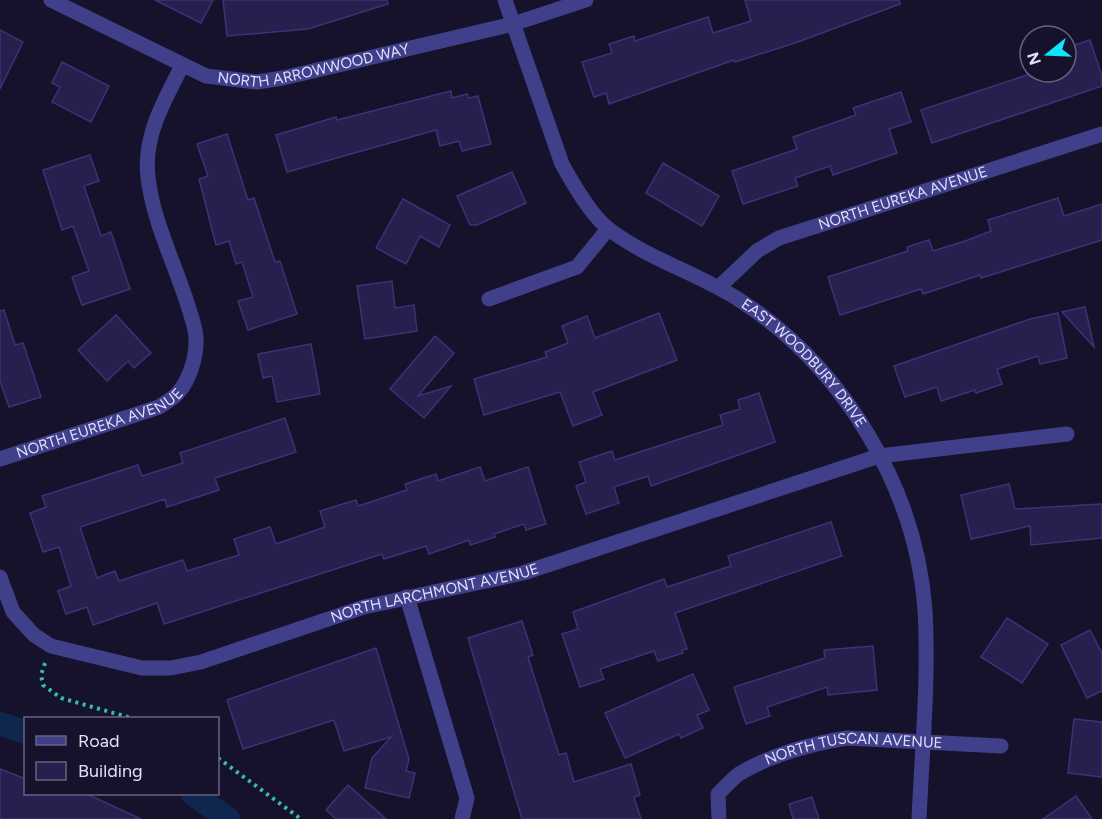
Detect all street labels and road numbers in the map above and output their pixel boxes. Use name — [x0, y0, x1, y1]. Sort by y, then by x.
street label: NORTH ARROWWOOD WAY — [217, 40, 411, 91]
street label: NORTH EUREKA AVENUE — [816, 162, 990, 234]
street label: EAST WOODBURY DRIVE — [738, 295, 870, 431]
street label: NORTH EUREKA AVENUE — [14, 384, 187, 462]
street label: NORTH LARCHMONT AVENUE — [328, 559, 541, 627]
street label: NORTH TUSCAN AVENUE — [762, 729, 943, 769]

